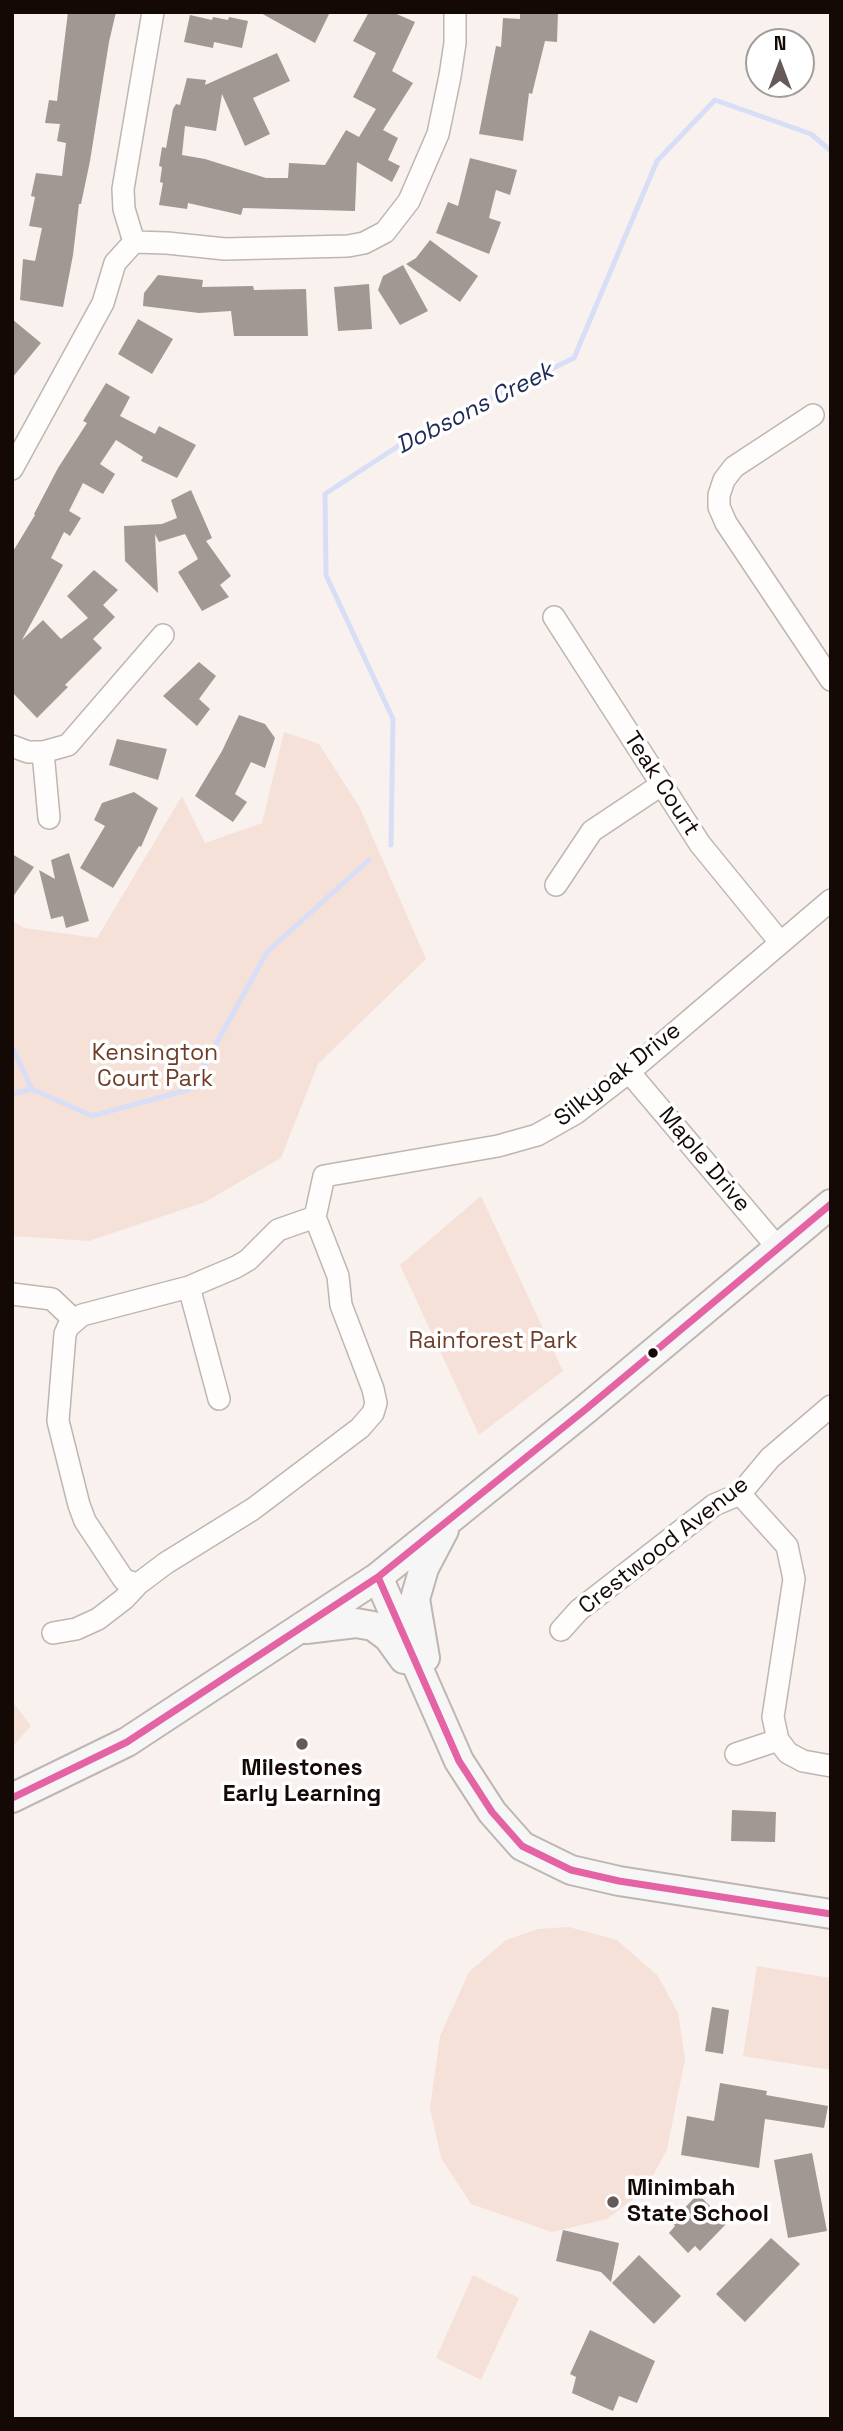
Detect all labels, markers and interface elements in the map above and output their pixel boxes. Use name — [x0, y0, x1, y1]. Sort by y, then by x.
north arrow — [745, 28, 815, 98]
text: N — [774, 31, 786, 56]
water label: Dobsons Creek — [392, 357, 558, 461]
street label: Teak Court — [617, 727, 705, 841]
street label: Silkyoak Drive — [549, 1017, 687, 1133]
park label: Kensington Court Park — [92, 1040, 218, 1094]
street label: Maple Drive — [652, 1102, 756, 1218]
park label: Rainforest Park — [408, 1328, 578, 1356]
unlabelled marker — [646, 1346, 660, 1360]
street label: Crestwood Avenue — [574, 1471, 754, 1621]
marker: Milestones Early Learning — [294, 1736, 310, 1752]
place label: Milestones Early Learning — [223, 1755, 381, 1809]
place label: Minimbah State School — [627, 2175, 769, 2229]
marker: Minimbah State School — [605, 2194, 621, 2210]

